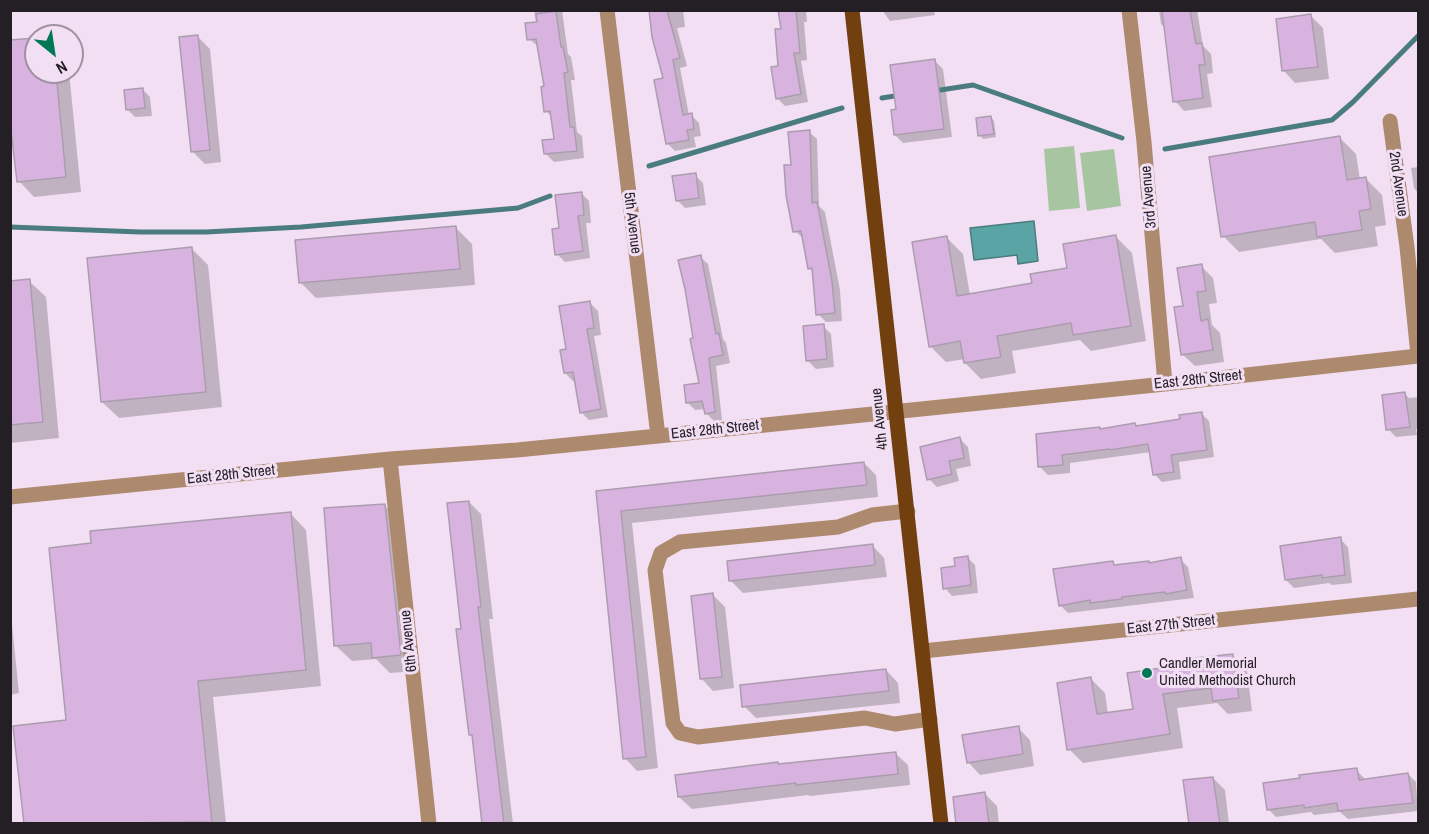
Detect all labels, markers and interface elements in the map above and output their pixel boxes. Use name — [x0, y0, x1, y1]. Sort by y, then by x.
north arrow — [24, 24, 84, 84]
text: N — [52, 56, 72, 80]
street label: 2nd Avenue — [1385, 150, 1411, 218]
street label: 3rd Avenue — [1137, 165, 1161, 229]
street label: 5th Avenue — [619, 191, 645, 255]
street label: East 28th Street — [1153, 366, 1243, 394]
street label: 4th Avenue — [868, 387, 892, 451]
street label: East 28th Street — [670, 416, 760, 444]
street label: East 28th Street — [186, 461, 276, 489]
street label: 6th Avenue — [397, 609, 421, 673]
street label: East 27th Street — [1126, 611, 1216, 639]
place label: Candler Memorial United Methodist Church — [1159, 655, 1296, 690]
marker: Candler Memorial United Methodist Church — [1140, 666, 1154, 680]

